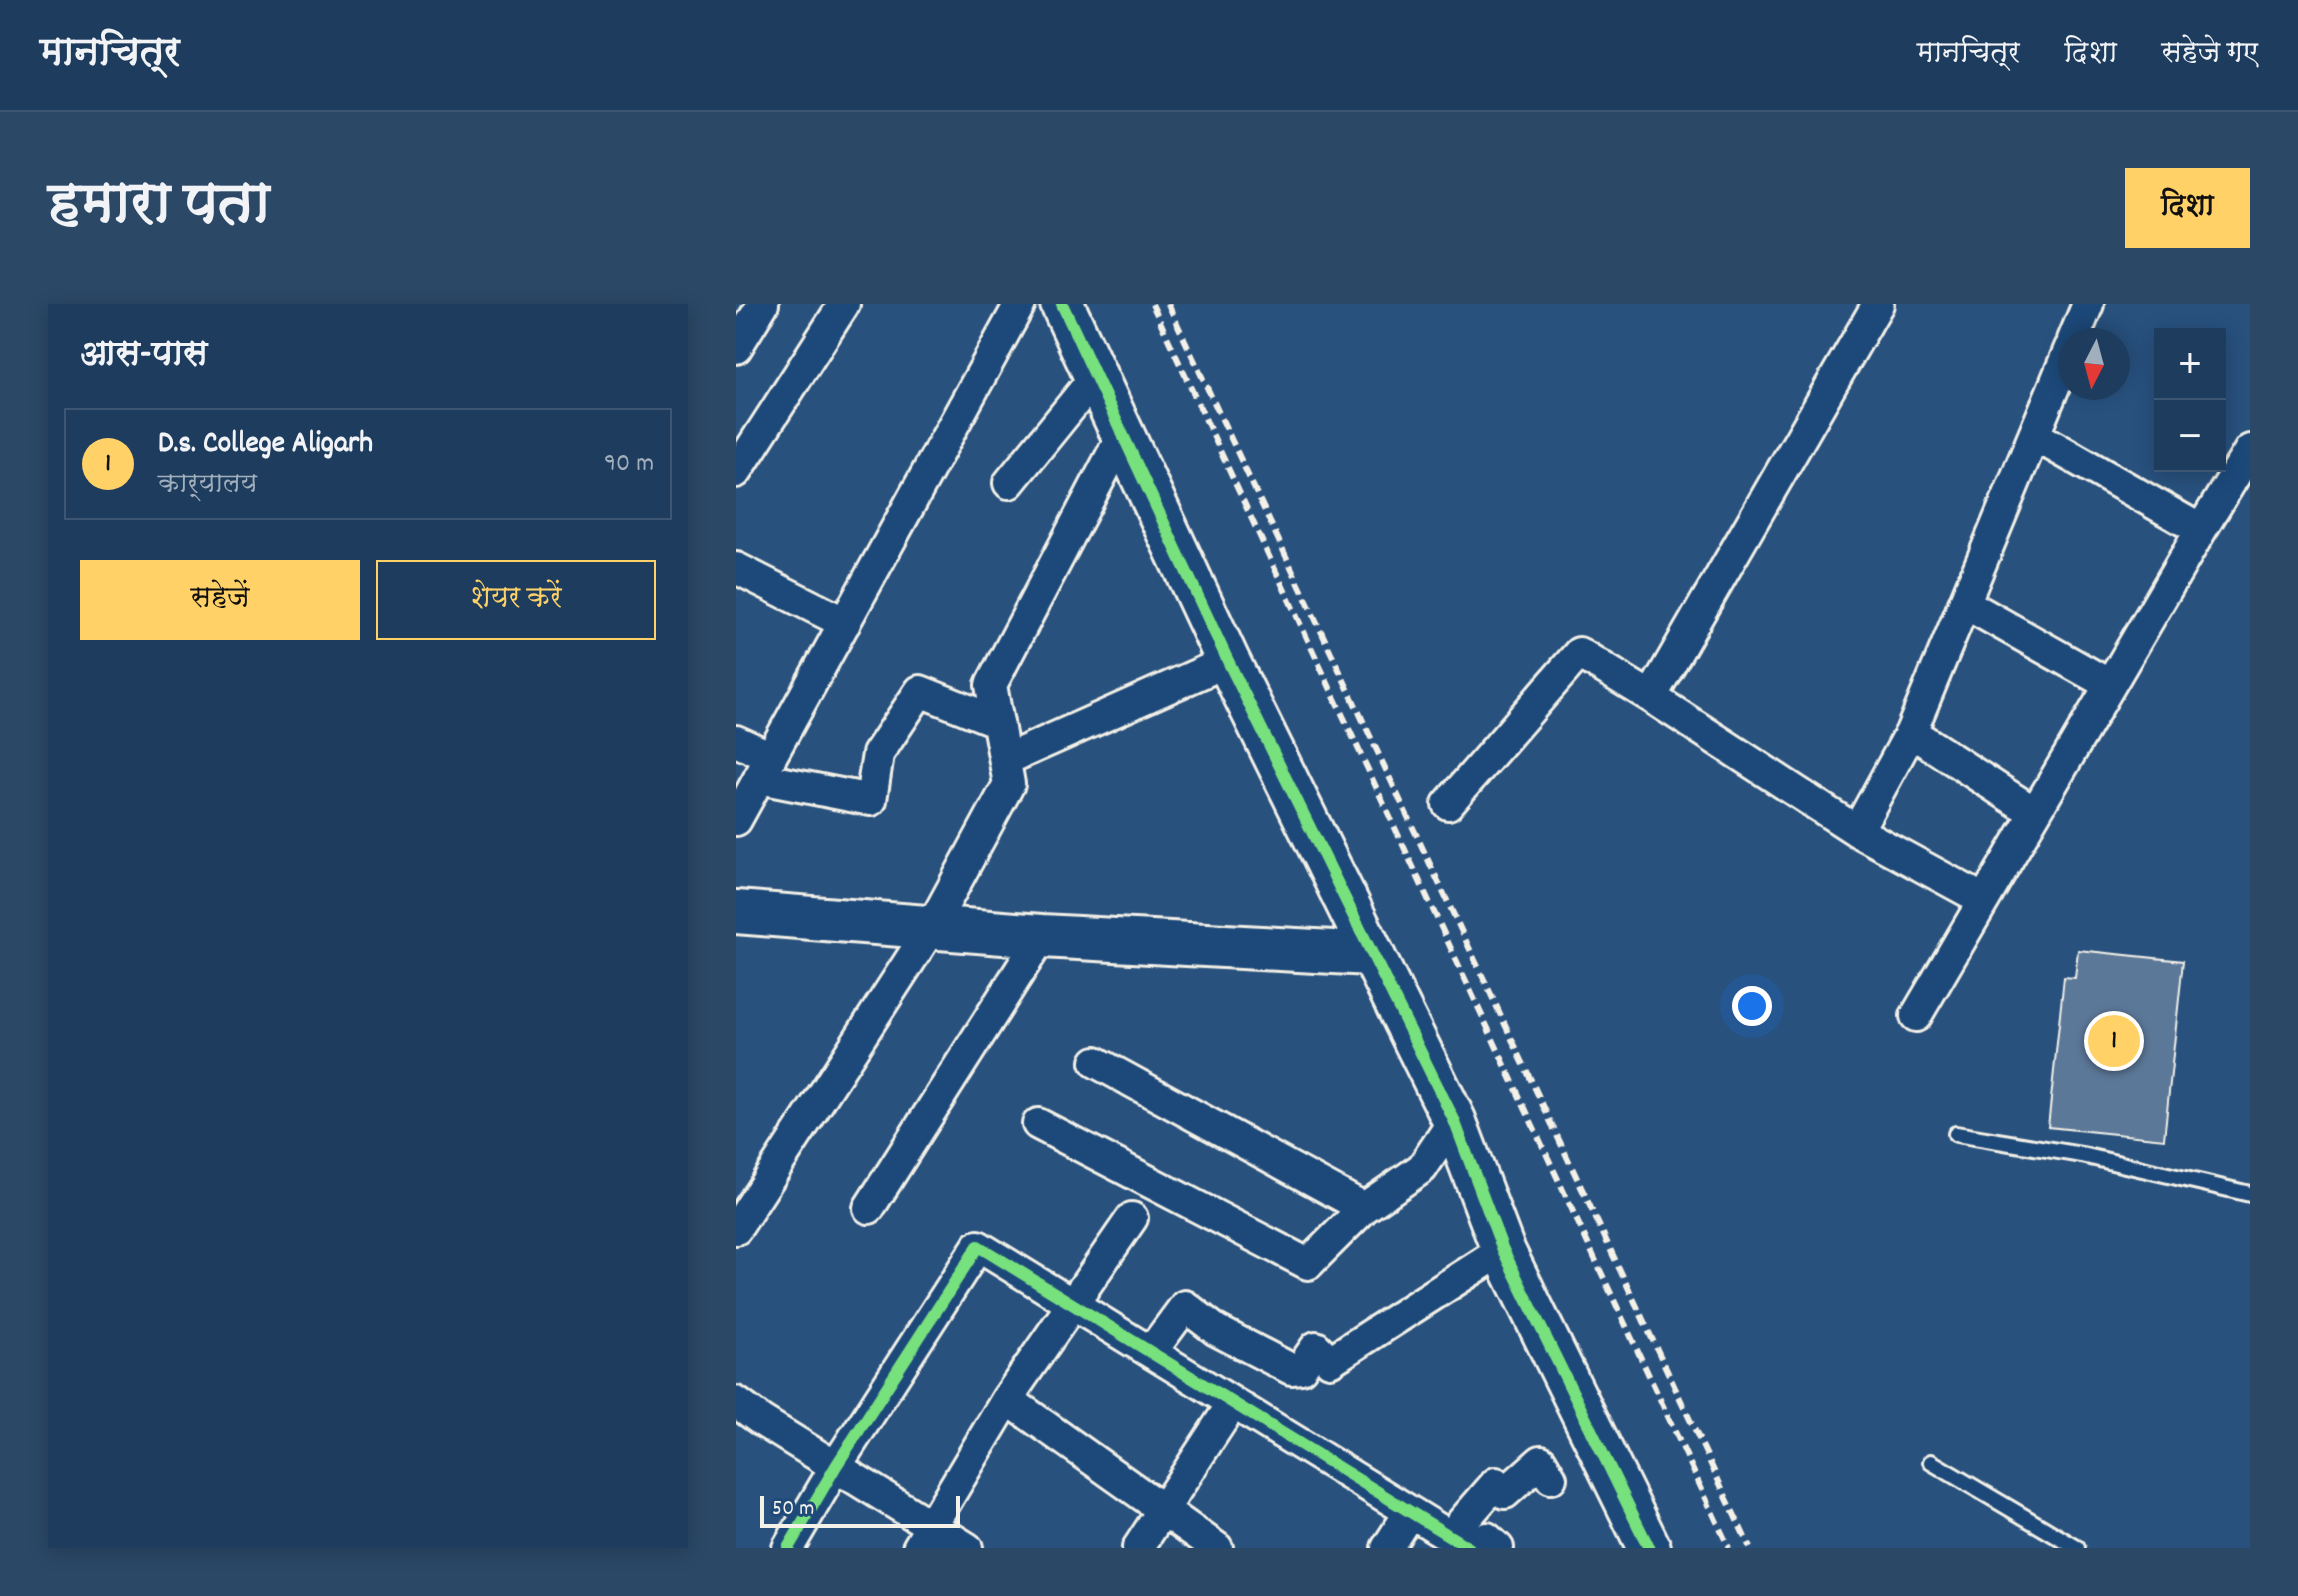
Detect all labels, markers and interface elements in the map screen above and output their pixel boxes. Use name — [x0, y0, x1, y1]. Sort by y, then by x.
text: मानचित्र — [40, 28, 180, 83]
text: मानचित्र — [1917, 35, 2020, 75]
text: दिशा — [2064, 35, 2117, 75]
text: सहेजे गए — [2161, 35, 2258, 75]
text: हमारा पता — [48, 168, 270, 248]
button: दिशा — [2125, 168, 2250, 248]
north arrow — [2058, 328, 2130, 400]
map controls — [2154, 328, 2226, 472]
button: + — [2154, 328, 2226, 400]
text: आस-पास — [80, 332, 207, 381]
button: − — [2154, 400, 2226, 472]
text: D.s. College Aligarh — [158, 424, 373, 467]
text: 1 — [105, 446, 111, 483]
text: 90 m — [604, 446, 654, 483]
text: कार्यालय — [158, 467, 257, 504]
button: सहेजें — [80, 560, 360, 640]
button: शेयर करें — [376, 560, 656, 640]
your location — [1732, 986, 1772, 1026]
pin: 1 — [2088, 1011, 2140, 1071]
scale bar — [760, 1492, 960, 1528]
text: 50 m — [772, 1494, 814, 1525]

